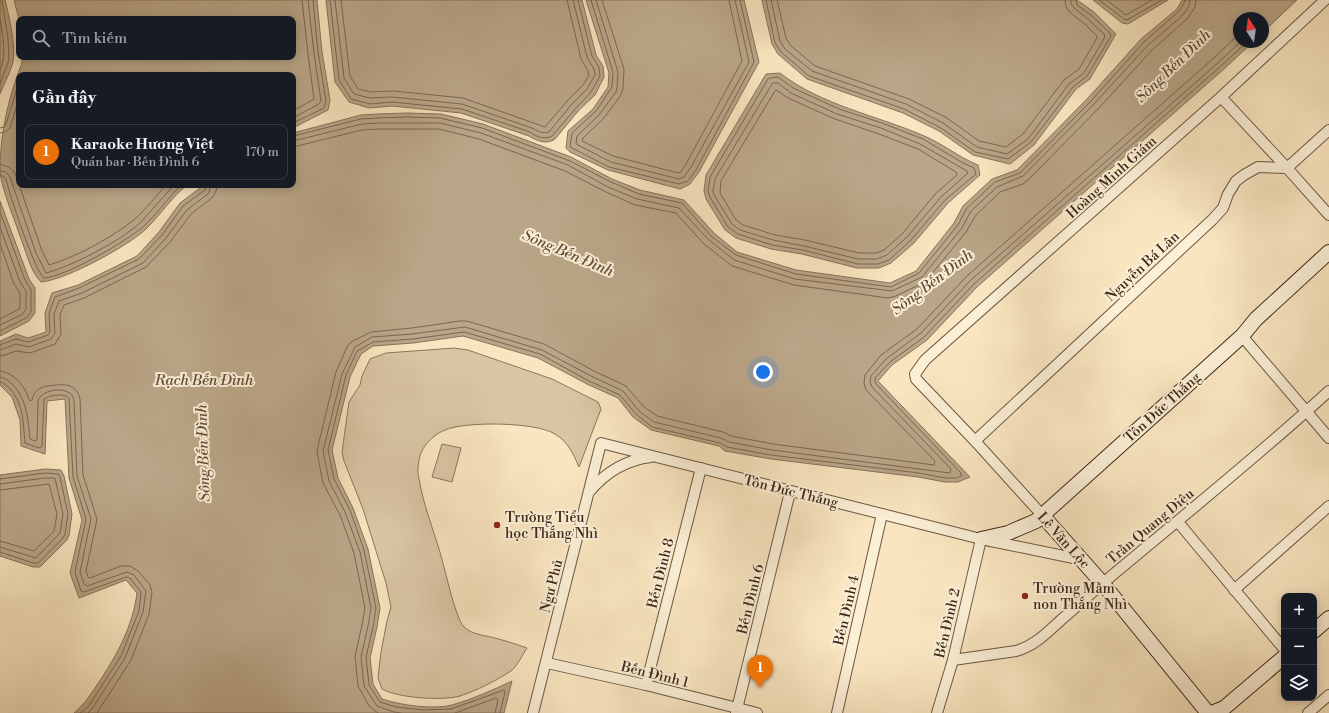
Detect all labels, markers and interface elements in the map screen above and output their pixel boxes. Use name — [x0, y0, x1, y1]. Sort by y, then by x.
north arrow — [1233, 12, 1269, 48]
search box — [16, 16, 296, 60]
water label: Sông Bến Đình — [1132, 25, 1215, 107]
icon: search — [30, 27, 52, 49]
text: Tìm kiếm — [62, 29, 127, 48]
text: Gần đây — [32, 87, 96, 109]
street label: Hoàng Minh Giám — [1063, 132, 1161, 223]
text: Karaoke Hương Việt — [71, 135, 214, 154]
text: 1 — [43, 144, 49, 160]
text: 170 m — [245, 144, 279, 160]
text: Quán bar · Bến Đình 6 — [71, 154, 199, 170]
water label: Sông Bến Đình — [519, 226, 617, 281]
street label: Nguyễn Bá Lân — [1102, 227, 1184, 306]
water label: Sông Bến Đình — [888, 245, 977, 319]
your location — [753, 362, 773, 382]
street label: Tôn Đức Thắng — [1121, 368, 1205, 447]
water label: Rạch Bến Đình — [154, 371, 254, 390]
water label: Sông Bến Đình — [192, 403, 215, 502]
street label: Tôn Đức Thắng — [741, 471, 841, 513]
street label: Trần Quang Diệu — [1103, 485, 1198, 569]
street label: Lê Văn Lộc — [1033, 508, 1094, 573]
place label: Trường Tiểu học Thắng Nhì — [505, 509, 598, 543]
marker: Trường Tiểu học Thắng Nhì — [492, 520, 502, 530]
street label: Bến Đình 8 — [643, 536, 678, 611]
street label: Ngư Phủ — [537, 558, 567, 615]
street label: Bến Đình 6 — [733, 562, 768, 637]
street label: Bến Đình 4 — [830, 573, 864, 648]
place label: Trường Mầm non Thắng Nhì — [1033, 580, 1128, 614]
street label: Bến Đình 2 — [931, 587, 965, 661]
marker: Trường Mầm non Thắng Nhì — [1020, 591, 1030, 601]
map controls — [1281, 593, 1317, 701]
button: + — [1281, 593, 1317, 629]
button: − — [1281, 629, 1317, 665]
pin: 1 — [747, 655, 773, 688]
street label: Bến Đình 1 — [618, 658, 691, 692]
button: layers — [1281, 665, 1317, 701]

